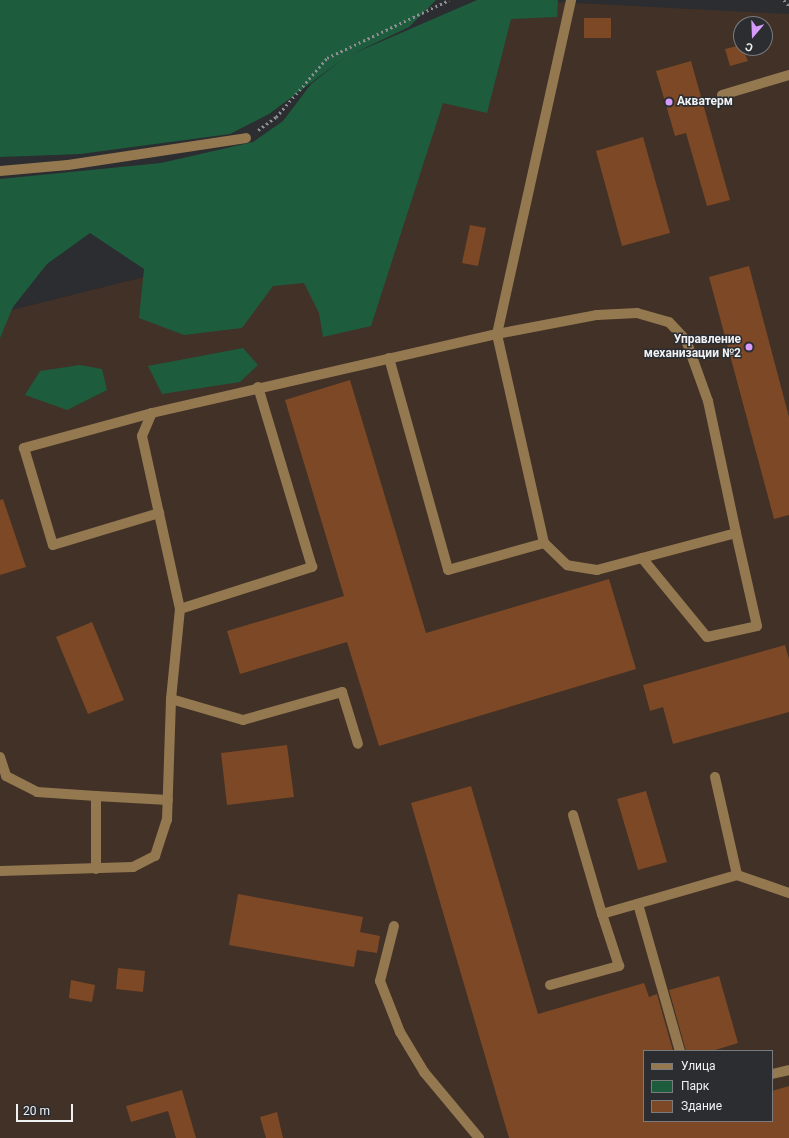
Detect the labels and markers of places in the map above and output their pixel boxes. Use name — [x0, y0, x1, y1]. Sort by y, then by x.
place label: Акватерм — [677, 95, 733, 109]
marker: Акватерм — [664, 97, 674, 107]
place label: Управление механизации №2 — [644, 333, 741, 361]
marker: Управление механизации №2 — [744, 342, 754, 352]

